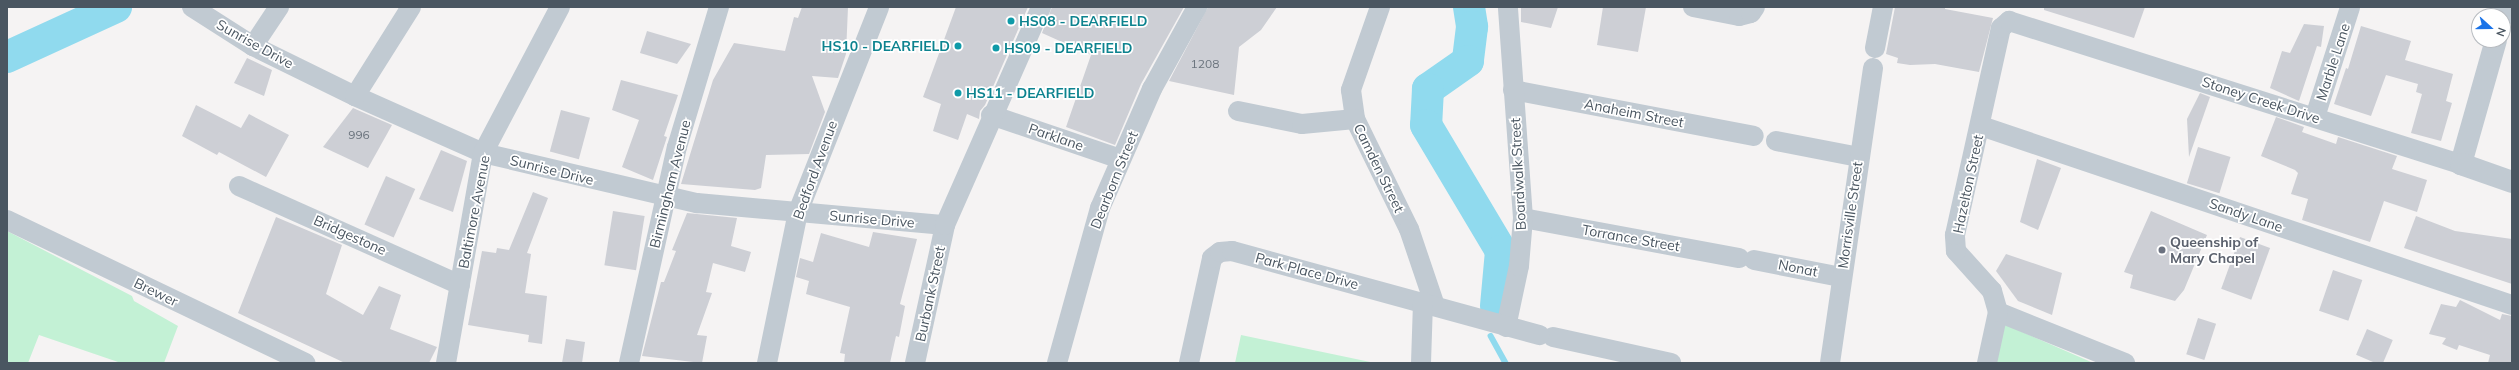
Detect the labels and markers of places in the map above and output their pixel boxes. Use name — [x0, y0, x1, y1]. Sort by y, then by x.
place label: HS08 - DEARFIELD — [1019, 13, 1147, 29]
marker: HS08 - DEARFIELD — [1006, 16, 1016, 26]
place label: HS10 - DEARFIELD — [822, 38, 950, 54]
place label: HS09 - DEARFIELD — [1004, 40, 1132, 56]
marker: HS10 - DEARFIELD — [953, 41, 963, 51]
marker: HS09 - DEARFIELD — [991, 43, 1001, 53]
place label: HS11 - DEARFIELD — [966, 85, 1094, 101]
marker: HS11 - DEARFIELD — [953, 88, 963, 98]
place label: Queenship of Mary Chapel — [2170, 234, 2258, 266]
marker: Queenship of Mary Chapel — [2157, 245, 2167, 255]

